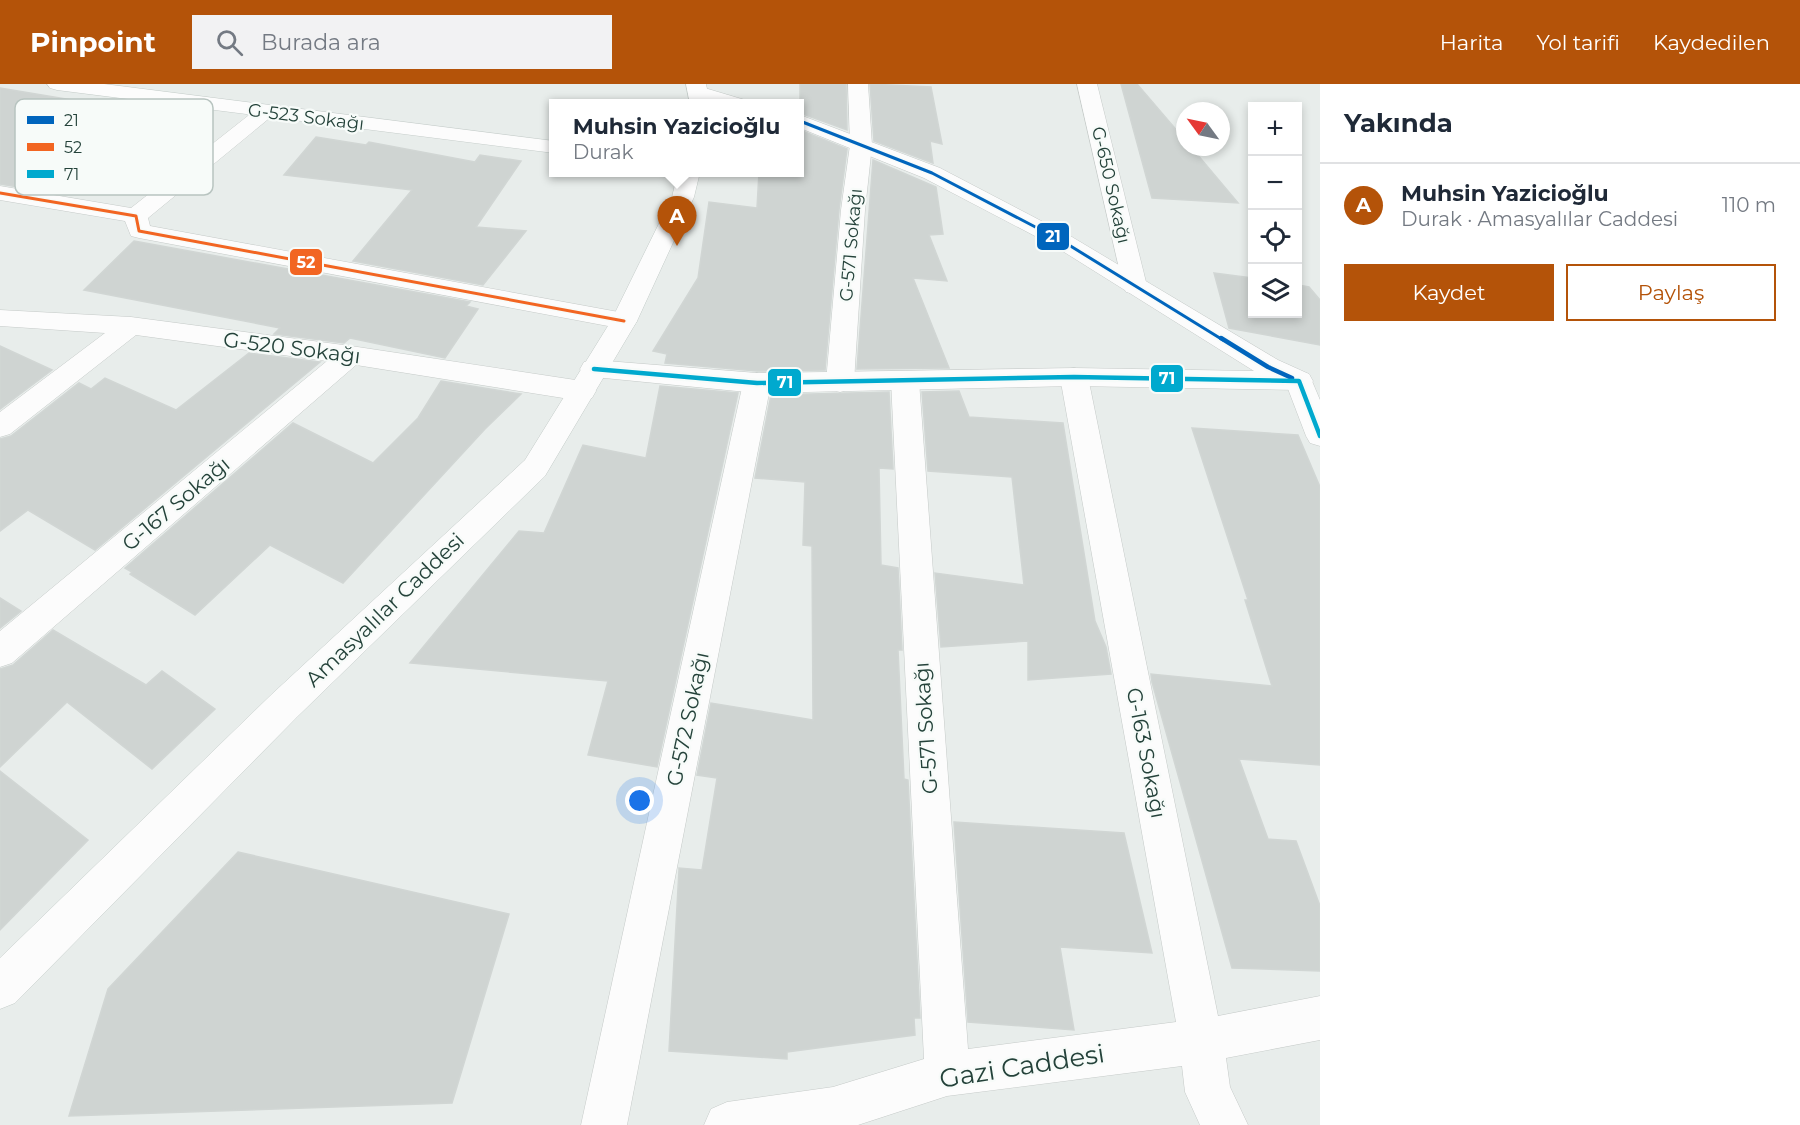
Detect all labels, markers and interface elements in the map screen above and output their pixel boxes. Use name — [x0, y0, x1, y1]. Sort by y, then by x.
search box — [192, 15, 612, 69]
text: Pinpoint — [30, 25, 156, 59]
icon: search — [213, 26, 246, 59]
text: Burada ara — [261, 29, 381, 56]
text: Harita — [1440, 30, 1503, 55]
text: Yol tarifi — [1536, 30, 1620, 55]
text: Kaydedilen — [1653, 30, 1770, 55]
legend — [15, 99, 213, 195]
street label: G-523 Sokağı — [247, 99, 365, 135]
popup — [549, 99, 804, 177]
north arrow — [1176, 102, 1230, 156]
map controls — [1248, 102, 1302, 318]
button: + — [1248, 102, 1302, 156]
text: Yakında — [1344, 107, 1453, 139]
text: 21 — [64, 111, 79, 130]
text: Muhsin Yazicioğlu — [573, 113, 780, 140]
street label: G-650 Sokağı — [1087, 124, 1135, 246]
text: 52 — [64, 138, 82, 157]
text: Durak — [573, 140, 634, 164]
button: − — [1248, 156, 1302, 210]
text: 71 — [64, 165, 79, 184]
text: Muhsin Yazicioğlu — [1401, 180, 1609, 207]
street label: G-571 Sokağı — [835, 188, 867, 302]
text: A — [1356, 193, 1371, 217]
text: 110 m — [1722, 193, 1776, 217]
pin: A — [658, 196, 696, 246]
text: Durak · Amasyalılar Caddesi — [1401, 207, 1678, 231]
button: locate — [1248, 210, 1302, 264]
line badge: 21 — [1036, 222, 1070, 251]
text: 21 — [1045, 227, 1061, 246]
line badge: 52 — [289, 248, 323, 276]
text: 52 — [297, 253, 315, 272]
button: layers — [1248, 264, 1302, 318]
button: Kaydet — [1344, 264, 1554, 321]
button: Paylaş — [1566, 264, 1776, 321]
street label: G-520 Sokağı — [222, 327, 362, 368]
line badge: 71 — [1150, 364, 1184, 393]
line badge: 71 — [767, 368, 802, 397]
text: 71 — [1159, 369, 1175, 388]
text: 71 — [777, 373, 793, 392]
street label: G-167 Sokağı — [117, 451, 235, 556]
street label: Amasyalılar Caddesi — [300, 527, 469, 692]
street label: G-572 Sokağı — [661, 650, 714, 788]
street label: G-571 Sokağı — [908, 661, 943, 795]
street label: G-163 Sokağı — [1122, 686, 1171, 820]
your location — [625, 786, 654, 815]
street label: Gazi Caddesi — [937, 1037, 1107, 1095]

